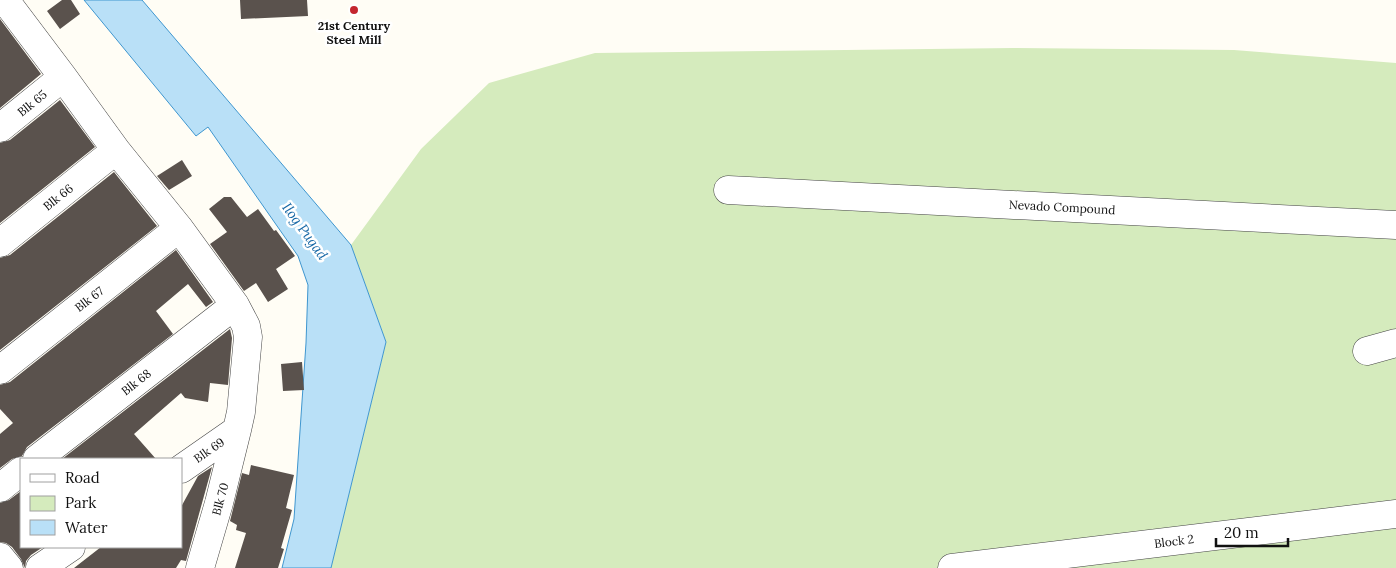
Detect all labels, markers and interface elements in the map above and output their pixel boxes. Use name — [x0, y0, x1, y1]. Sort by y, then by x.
marker: 21st Century Steel Mill — [348, 4, 360, 16]
place label: 21st Century Steel Mill — [318, 18, 391, 47]
street label: Blk 65 — [14, 87, 50, 119]
street label: Blk 66 — [40, 180, 76, 214]
street label: Nevado Compound — [1008, 197, 1116, 217]
water label: Ilog Pugad — [278, 199, 332, 263]
street label: Blk 67 — [72, 283, 107, 315]
street label: Blk 68 — [118, 365, 154, 398]
street label: Blk 69 — [191, 434, 227, 466]
legend — [20, 458, 182, 548]
text: Road — [65, 468, 100, 487]
street label: Blk 70 — [208, 481, 232, 517]
text: Park — [65, 493, 96, 512]
scale bar — [1216, 516, 1288, 548]
text: Water — [65, 518, 108, 537]
text: 20 m — [1224, 523, 1259, 542]
street label: Block 2 — [1153, 531, 1195, 551]

